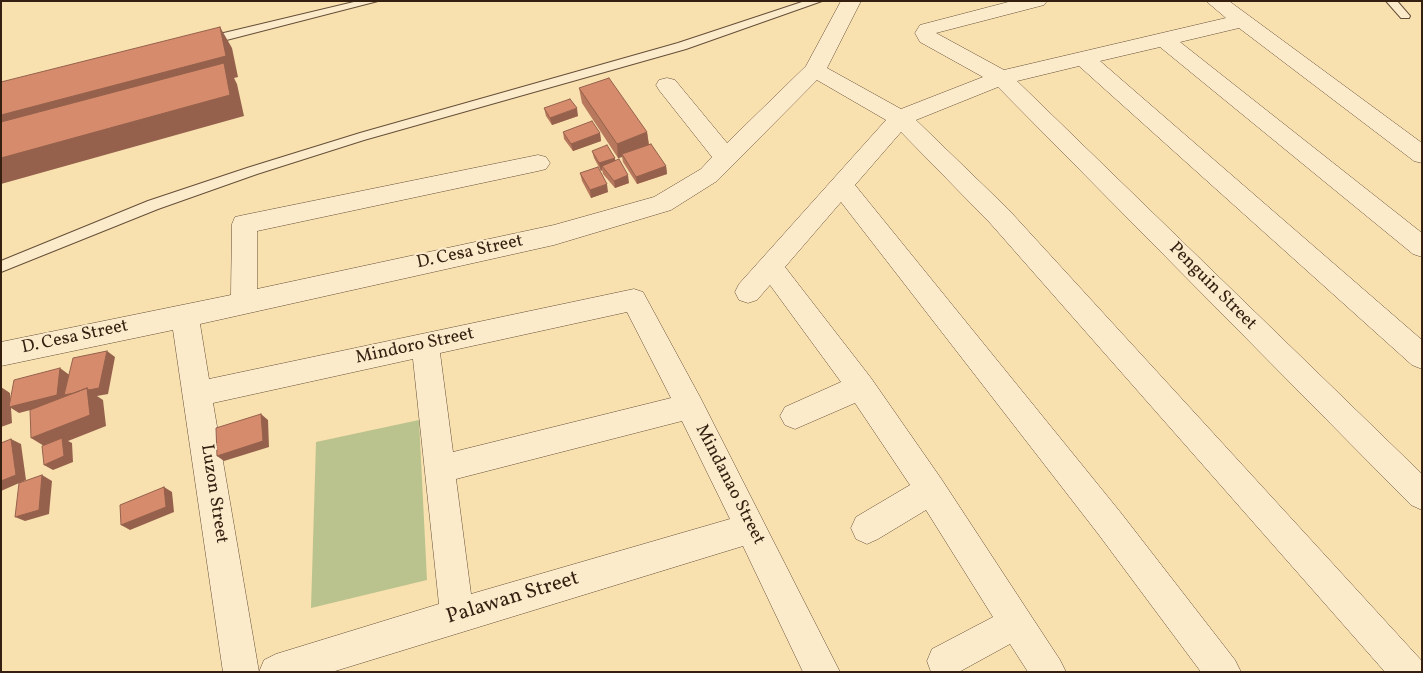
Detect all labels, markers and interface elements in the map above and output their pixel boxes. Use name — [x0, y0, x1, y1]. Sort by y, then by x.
street label: D. Cesa Street — [415, 231, 525, 275]
street label: Penguin Street — [1163, 238, 1261, 336]
street label: D. Cesa Street — [20, 316, 130, 360]
street label: Mindoro Street — [354, 324, 476, 370]
street label: Mindanao Street — [689, 421, 769, 549]
street label: Luzon Street — [194, 443, 232, 545]
street label: Palawan Street — [444, 567, 582, 631]

